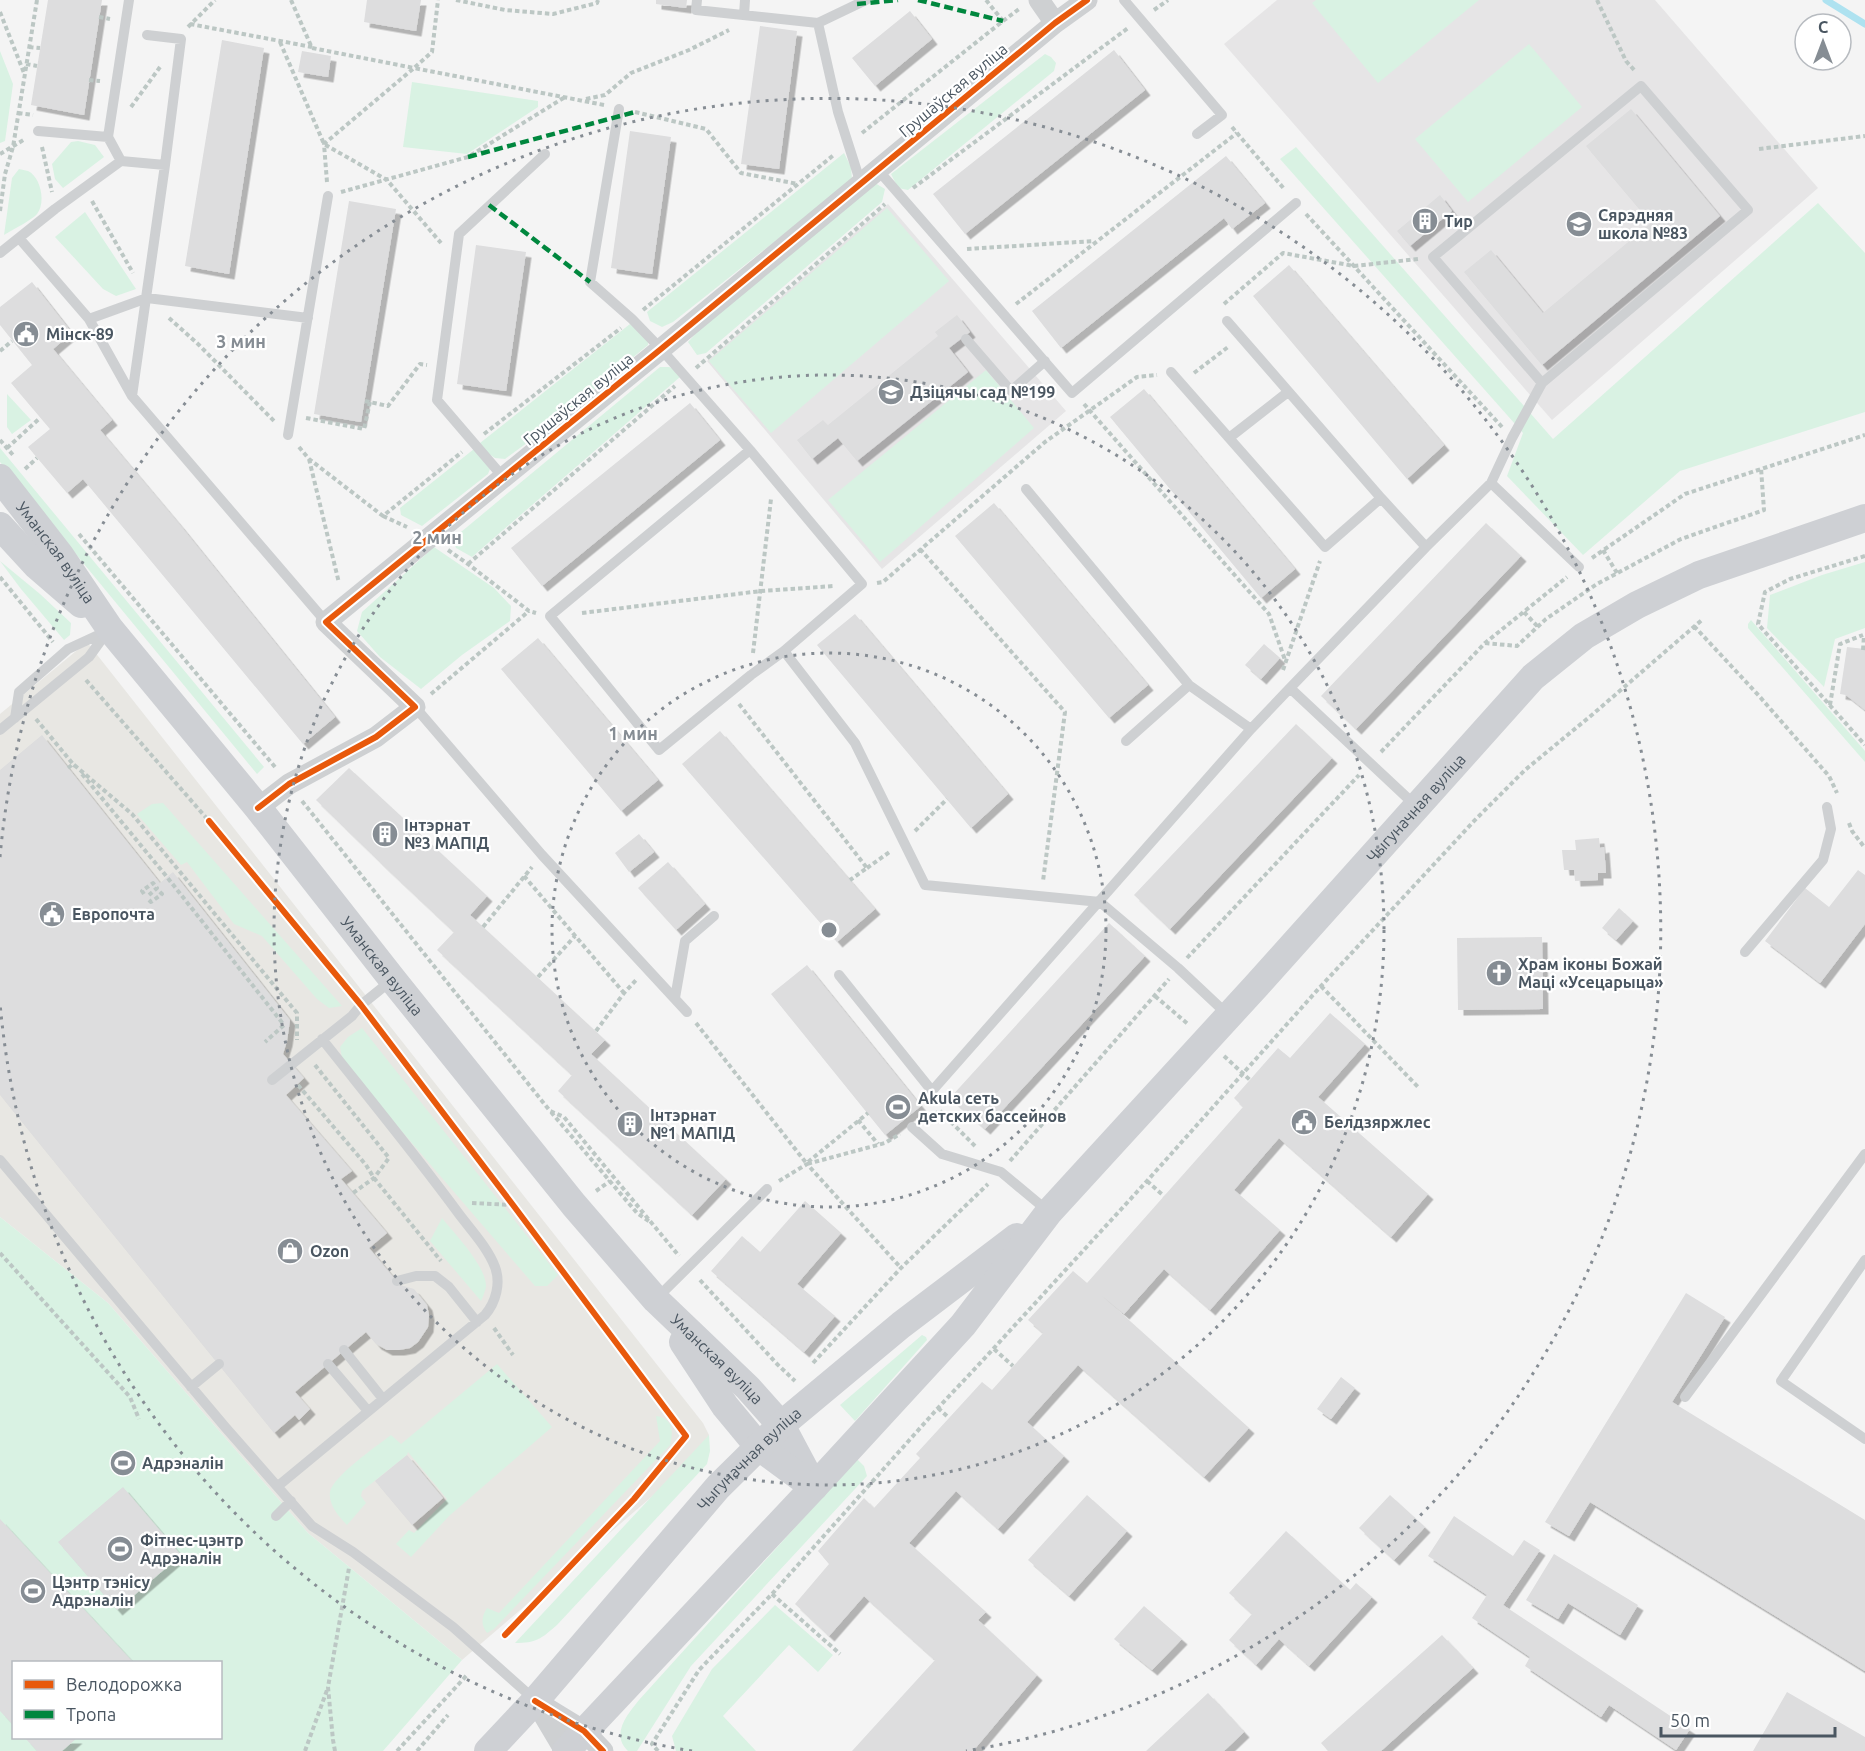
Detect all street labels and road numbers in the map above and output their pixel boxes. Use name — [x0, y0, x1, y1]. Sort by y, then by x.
street label: Грушаўская вуліца — [895, 39, 1011, 141]
street label: Грушаўская вуліца — [520, 349, 636, 449]
street label: Уманская вуліца — [13, 498, 99, 606]
street label: Чыгуначная вуліца — [1363, 750, 1469, 866]
street label: Уманская вуліца — [337, 913, 427, 1019]
street label: Уманская вуліца — [667, 1310, 767, 1408]
street label: Чыгуначная вуліца — [693, 1403, 804, 1514]

